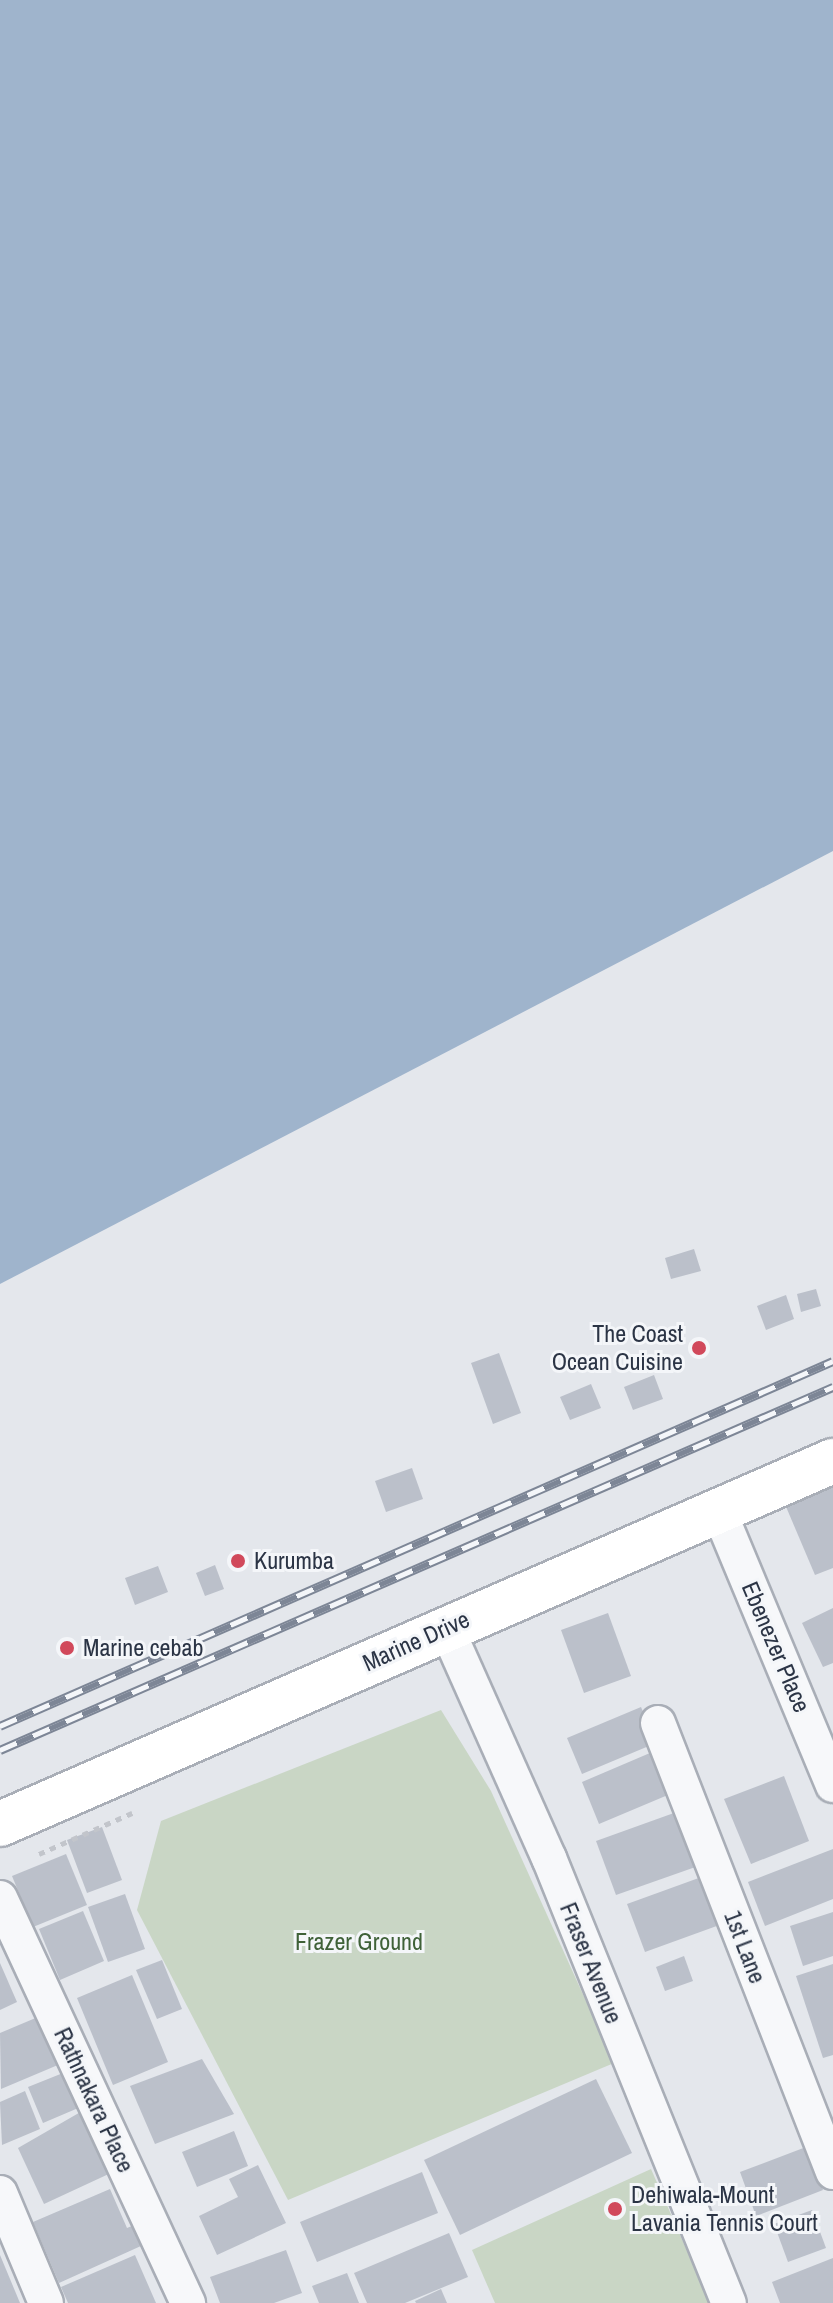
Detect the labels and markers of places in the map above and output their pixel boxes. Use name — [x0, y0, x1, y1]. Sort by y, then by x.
place label: The Coast Ocean Cuisine — [552, 1320, 683, 1376]
marker: The Coast Ocean Cuisine — [690, 1339, 708, 1357]
place label: Kurumba — [254, 1547, 334, 1575]
marker: Kurumba — [229, 1552, 247, 1570]
place label: Marine cebab — [83, 1634, 203, 1662]
marker: Marine cebab — [58, 1639, 76, 1657]
place label: Dehiwala-Mount Lavania Tennis Court — [631, 2181, 818, 2237]
marker: Dehiwala-Mount Lavania Tennis Court — [606, 2200, 624, 2218]

